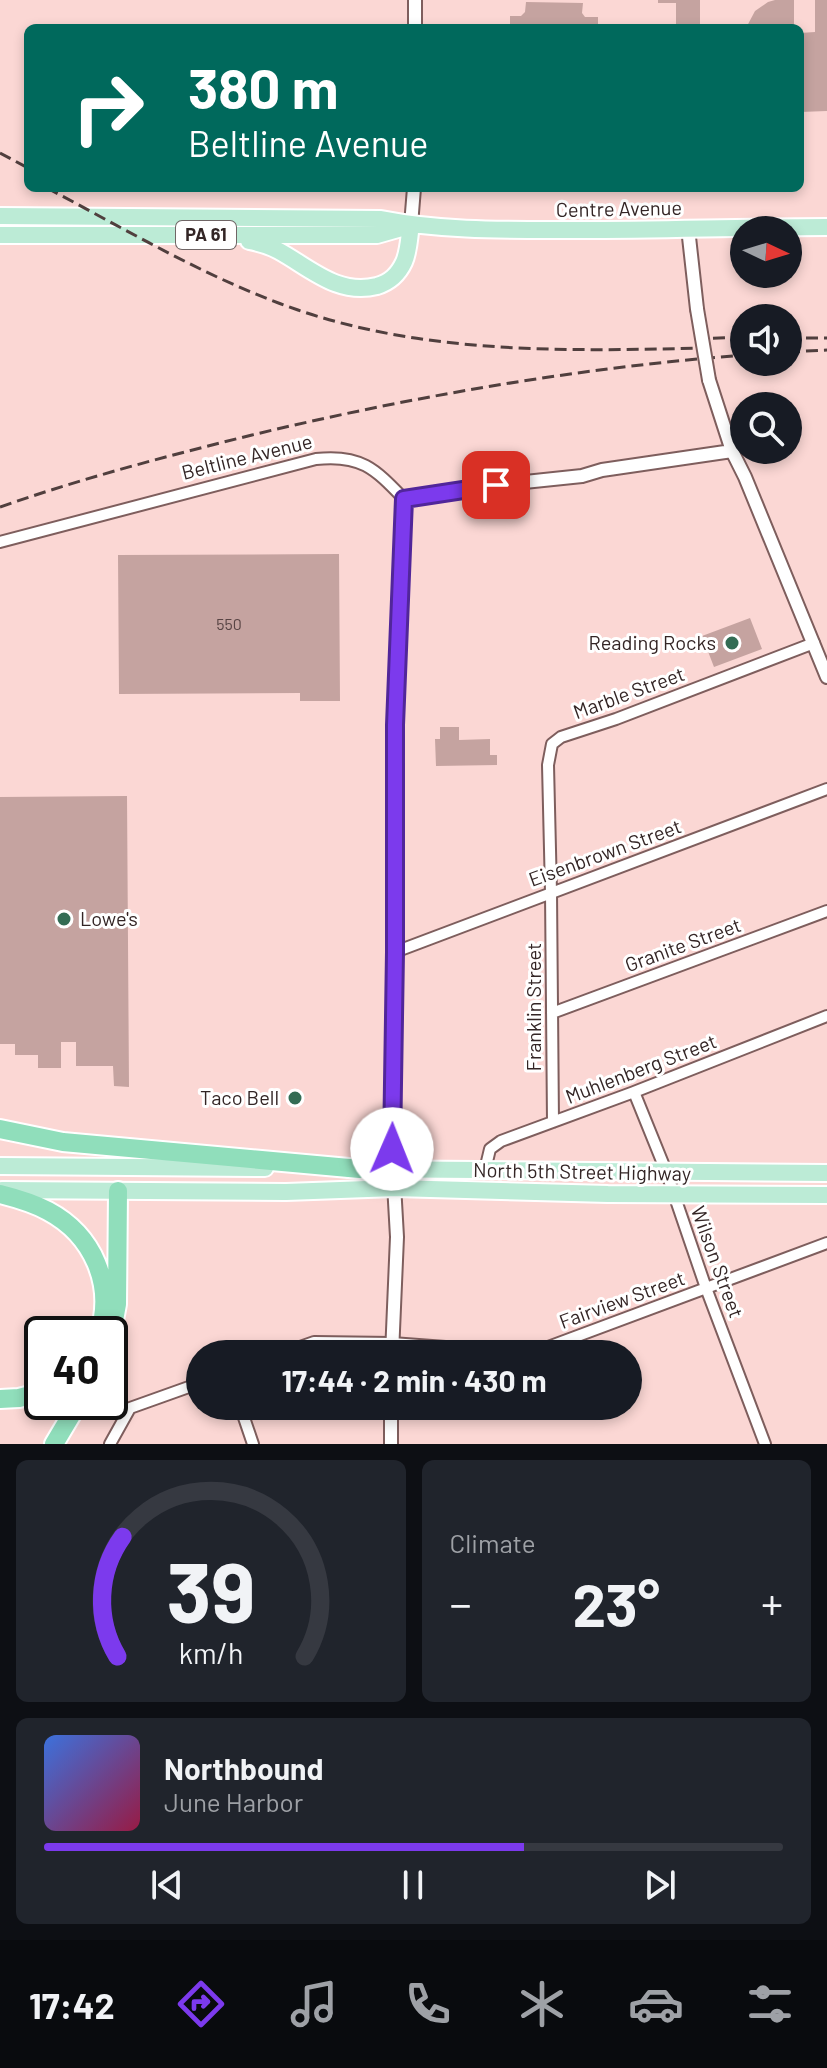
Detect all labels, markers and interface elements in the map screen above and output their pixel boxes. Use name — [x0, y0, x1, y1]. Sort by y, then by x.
text: 380 m — [188, 53, 338, 120]
icon: right — [56, 56, 160, 160]
text: Beltline Avenue — [188, 121, 429, 164]
street label: Centre Avenue — [556, 195, 682, 221]
north arrow — [730, 216, 802, 288]
map controls — [730, 216, 802, 464]
road number: PA 61 — [176, 221, 236, 249]
button: sound — [730, 304, 802, 376]
button: search — [730, 392, 802, 464]
street label: Beltline Avenue — [179, 428, 314, 484]
pin — [462, 451, 530, 519]
icon: arrive — [474, 463, 518, 507]
house number: 550 — [216, 614, 242, 633]
place label: Reading Rocks — [589, 630, 716, 654]
marker: Reading Rocks — [723, 634, 741, 652]
street label: Marble Street — [570, 661, 688, 723]
street label: Eisenbrown Street — [525, 813, 684, 891]
place label: Lowe's — [80, 906, 138, 930]
marker: Lowe's — [55, 910, 73, 928]
street label: Granite Street — [621, 912, 744, 976]
street label: Franklin Street — [521, 943, 545, 1071]
street label: Muhlenberg Street — [562, 1028, 719, 1108]
place label: Taco Bell — [200, 1085, 279, 1109]
marker: Taco Bell — [286, 1089, 304, 1107]
position arrow — [350, 1107, 434, 1191]
street label: North 5th Street Highway — [473, 1157, 691, 1185]
street label: Wilson Street — [687, 1203, 749, 1321]
street label: Fairview Street — [556, 1265, 688, 1333]
speed limit sign: 40 — [24, 1316, 128, 1420]
text: 17:44 · 2 min · 430 m — [281, 1362, 547, 1398]
text: Climate — [450, 1527, 536, 1558]
text: 39 — [166, 1540, 255, 1640]
text: 23° — [572, 1567, 660, 1639]
text: − — [450, 1576, 472, 1629]
text: + — [761, 1576, 783, 1629]
text: km/h — [178, 1635, 243, 1670]
text: Northbound — [164, 1750, 323, 1786]
text: June Harbor — [164, 1786, 303, 1817]
icon: previous — [145, 1863, 189, 1907]
icon: pause — [391, 1863, 435, 1907]
icon: next — [638, 1863, 682, 1907]
icon: directions — [173, 1976, 229, 2032]
icon: music — [286, 1976, 342, 2032]
icon: phone — [400, 1976, 456, 2032]
icon: climate — [514, 1976, 570, 2032]
icon: car — [628, 1976, 684, 2032]
icon: filters — [742, 1976, 798, 2032]
text: 17:42 — [29, 1983, 115, 2026]

